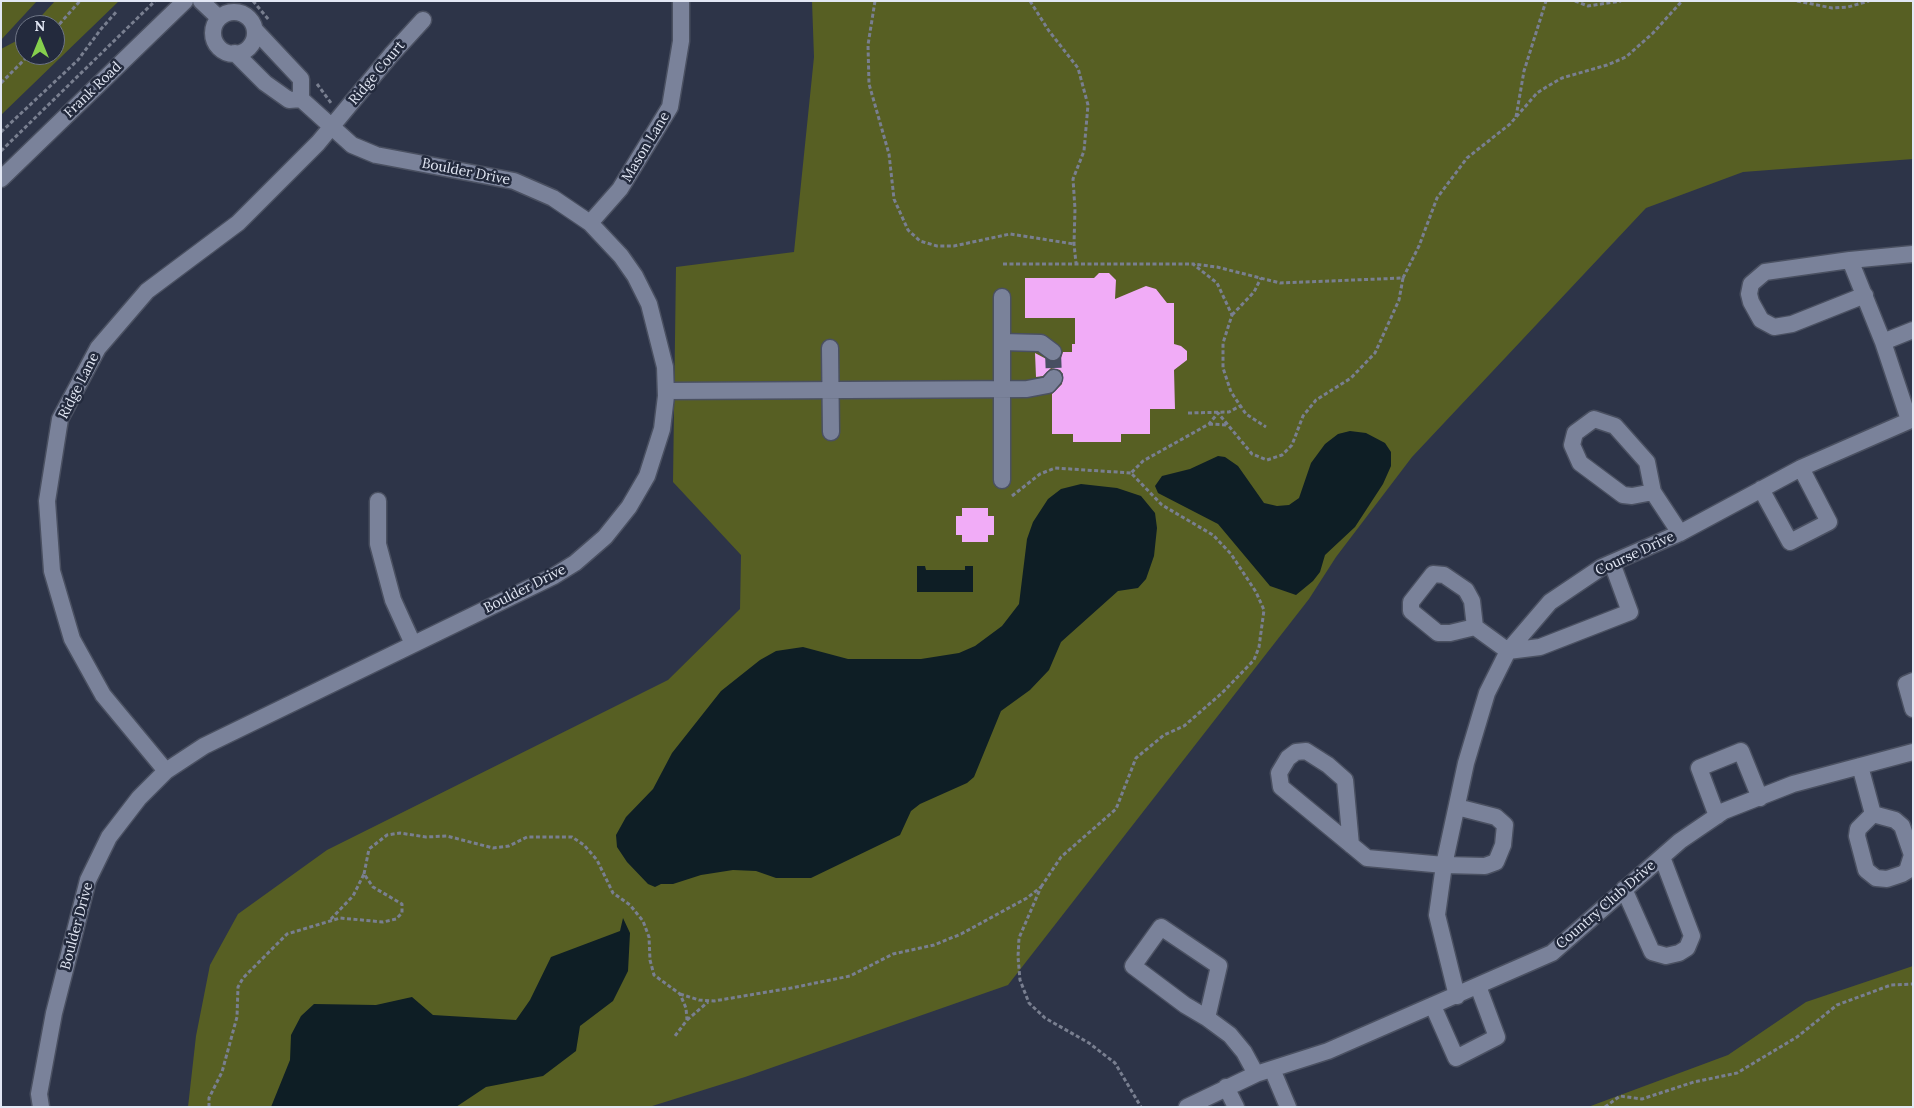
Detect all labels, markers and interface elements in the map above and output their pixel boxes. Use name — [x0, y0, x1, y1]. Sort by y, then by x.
north arrow — [15, 15, 65, 65]
text: N — [35, 17, 45, 35]
street label: Ridge Court — [346, 38, 408, 108]
street label: Frank Road — [61, 59, 125, 121]
street label: Mason Lane — [619, 109, 673, 185]
street label: Boulder Drive — [420, 155, 512, 189]
street label: Ridge Lane — [55, 350, 103, 422]
street label: Course Drive — [1593, 528, 1677, 580]
street label: Boulder Drive — [481, 561, 569, 617]
street label: Country Club Drive — [1553, 857, 1659, 953]
street label: Boulder Drive — [57, 880, 97, 972]

